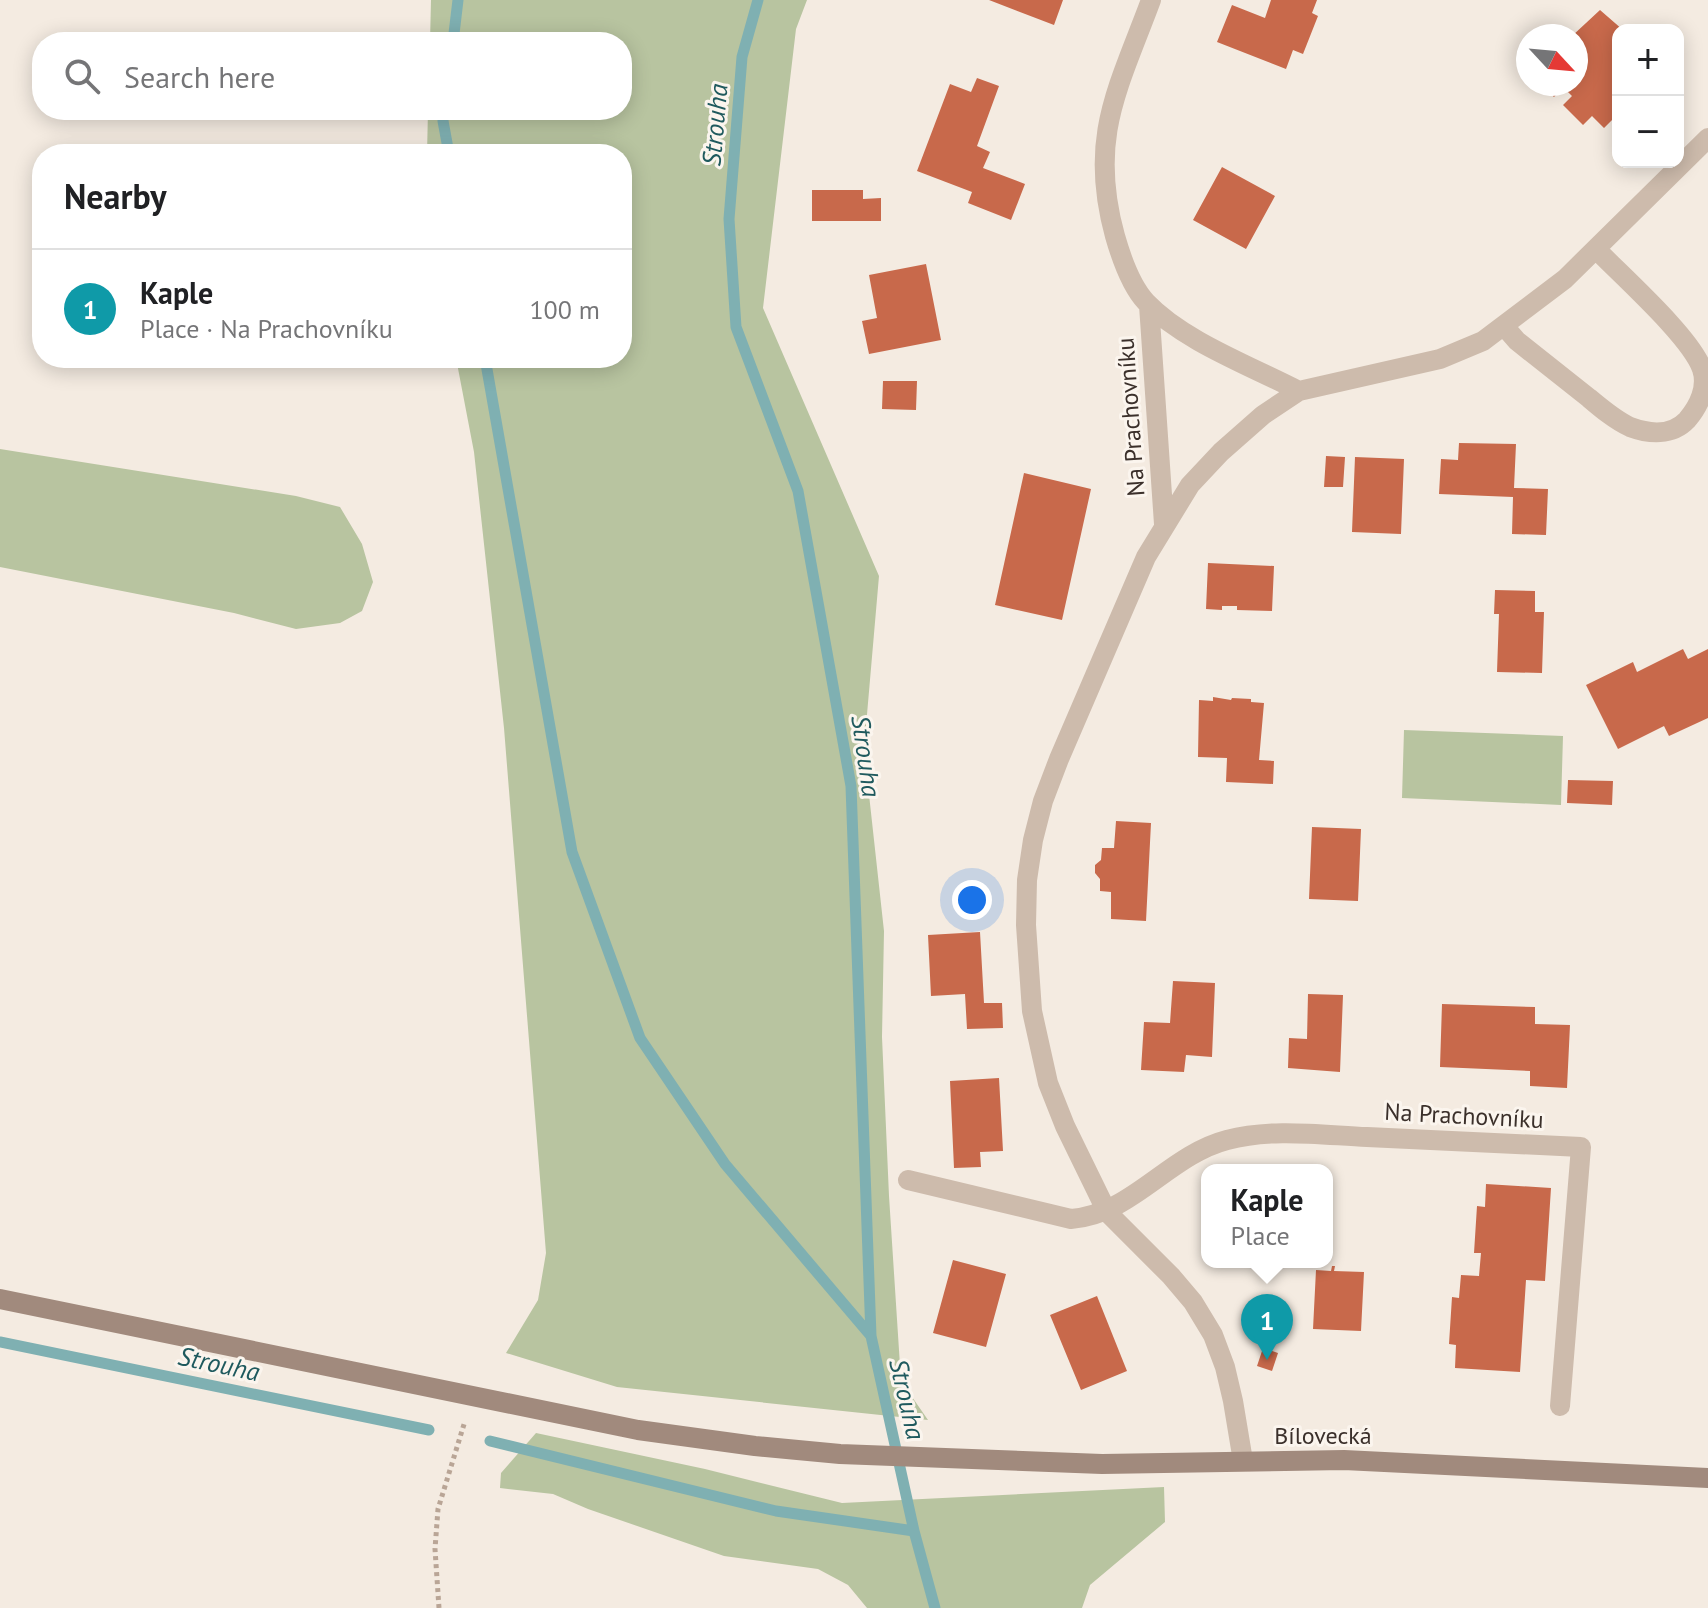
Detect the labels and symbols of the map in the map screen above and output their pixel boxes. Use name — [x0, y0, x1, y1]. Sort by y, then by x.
north arrow — [1516, 24, 1588, 96]
water label: Strouha — [694, 82, 735, 167]
street label: Na Prachovníku — [1109, 337, 1152, 498]
water label: Strouha — [844, 713, 889, 799]
your location — [952, 880, 992, 920]
street label: Na Prachovníku — [1384, 1096, 1544, 1135]
pin: 1 — [1241, 1294, 1293, 1360]
water label: Strouha — [175, 1339, 263, 1388]
water label: Strouha — [882, 1355, 933, 1443]
street label: Bílovecká — [1274, 1420, 1372, 1451]

